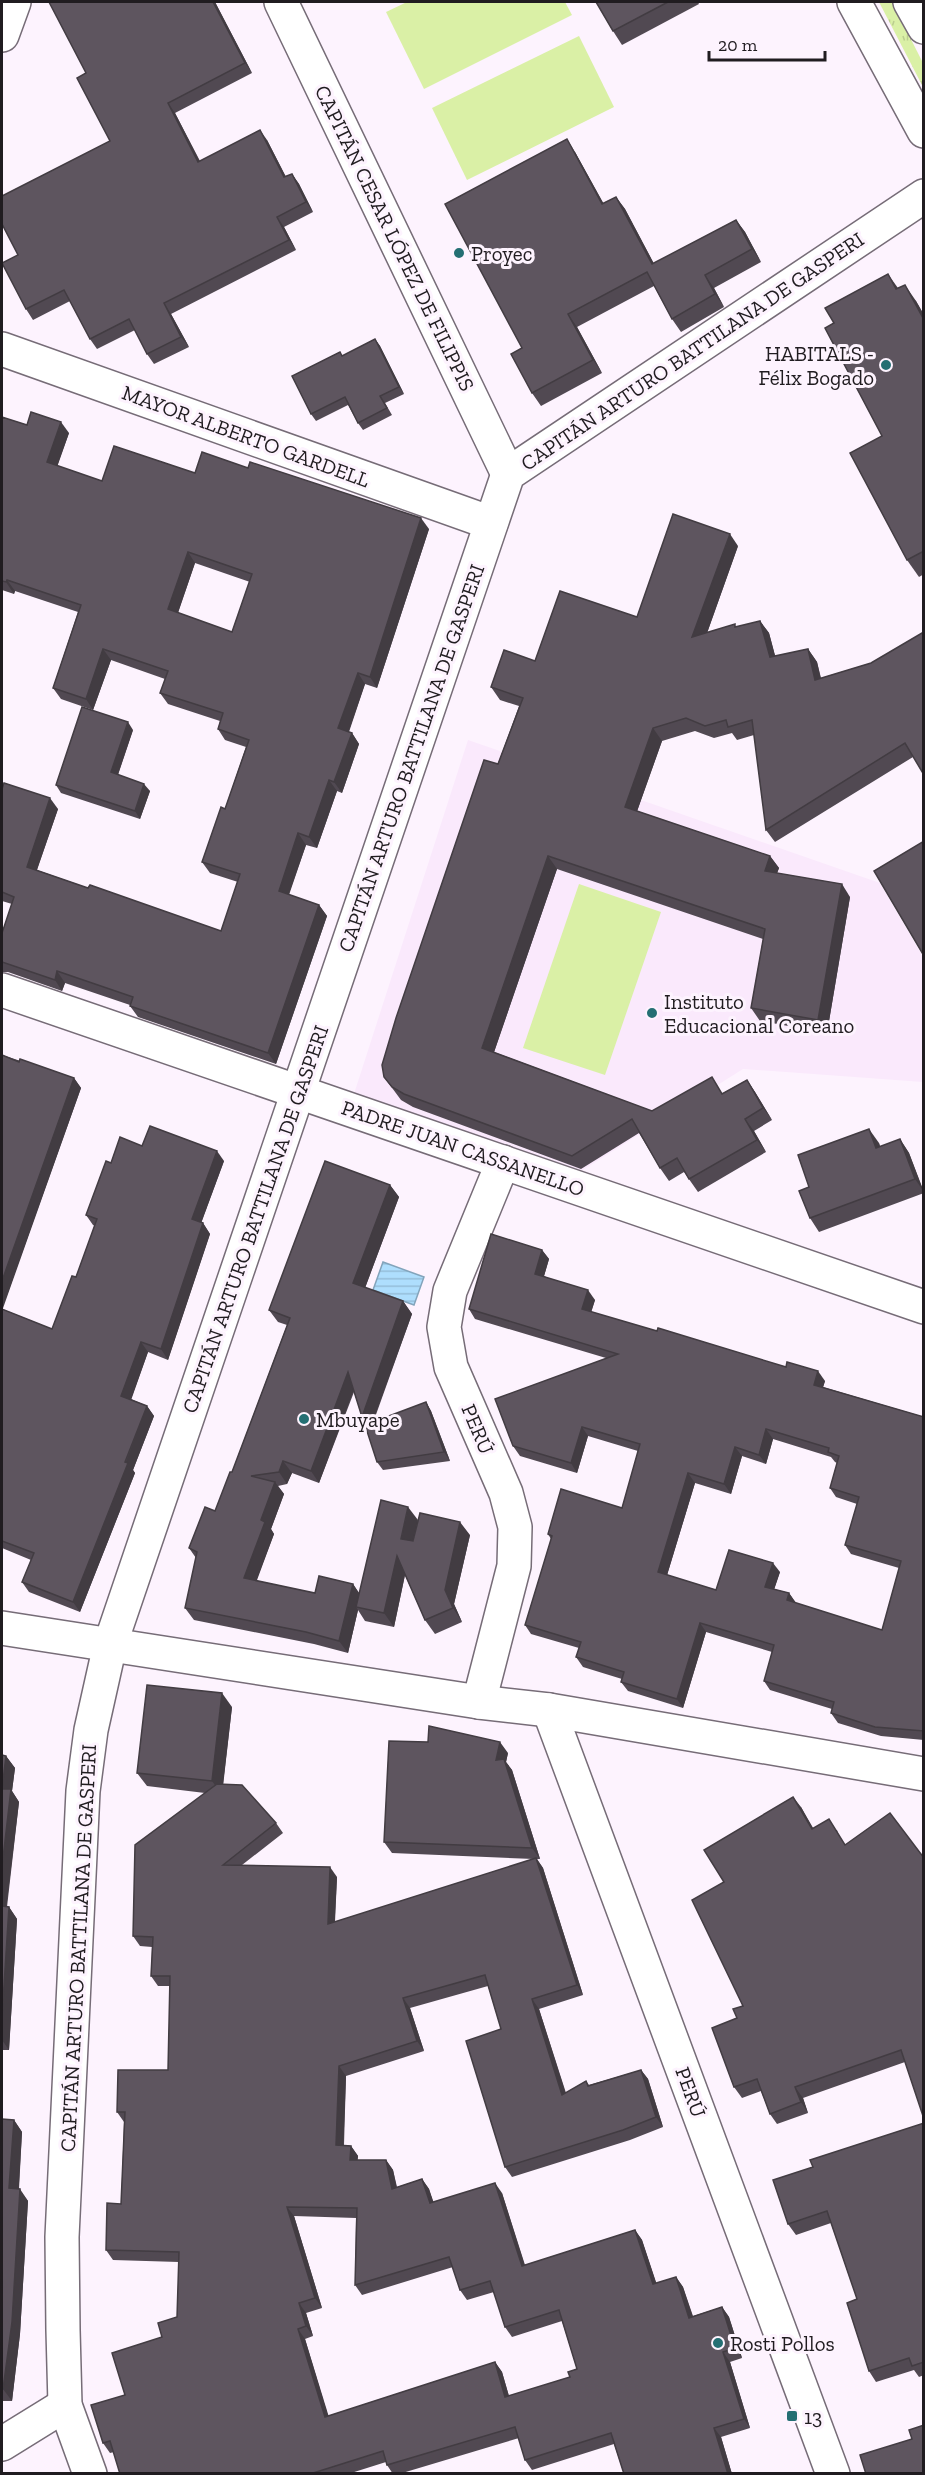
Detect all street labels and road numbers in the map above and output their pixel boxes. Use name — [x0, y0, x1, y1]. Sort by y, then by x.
street label: CAPITÁN CESAR LÓPEZ DE FILIPPIS — [310, 81, 480, 395]
street label: CAPITÁN ARTURO BATTILANA DE GASPERI — [516, 226, 868, 476]
street label: MAYOR ALBERTO GARDELL — [119, 380, 374, 493]
street label: CAPITÁN ARTURO BATTILANA DE GASPERI — [333, 561, 489, 955]
street label: CAPITÁN ARTURO BATTILANA DE GASPERI — [177, 1022, 333, 1416]
street label: PADRE JUAN CASSANELLO — [338, 1095, 588, 1201]
street label: PERÚ — [456, 1400, 500, 1458]
street label: CAPITÁN ARTURO BATTILANA DE GASPERI — [55, 1743, 101, 2153]
street label: PERÚ — [670, 2063, 712, 2121]

